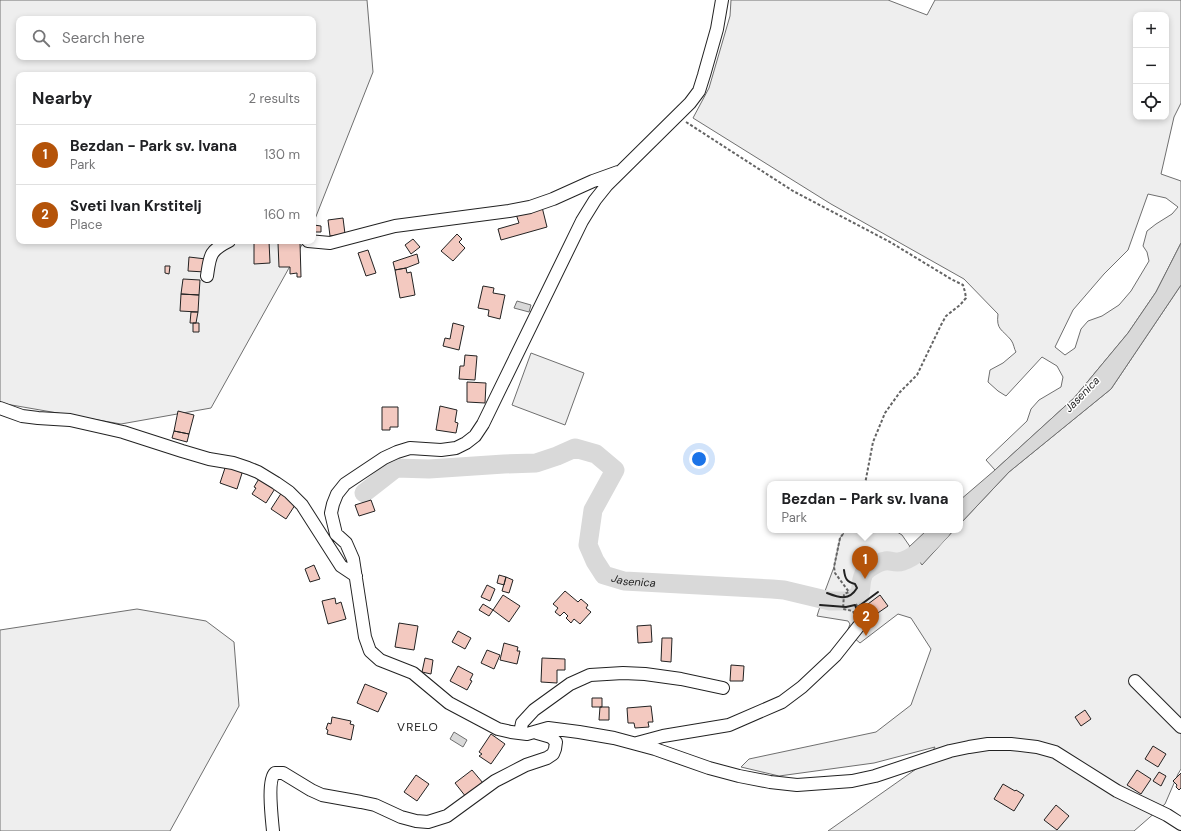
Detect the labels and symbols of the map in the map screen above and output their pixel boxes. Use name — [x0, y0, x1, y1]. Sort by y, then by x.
water label: Jasenica — [1062, 373, 1102, 415]
your location — [689, 449, 709, 469]
pin: 1 — [852, 546, 878, 579]
water label: Jasenica — [610, 571, 656, 590]
pin: 2 — [853, 603, 879, 636]
district label: VRELO — [397, 719, 439, 735]

